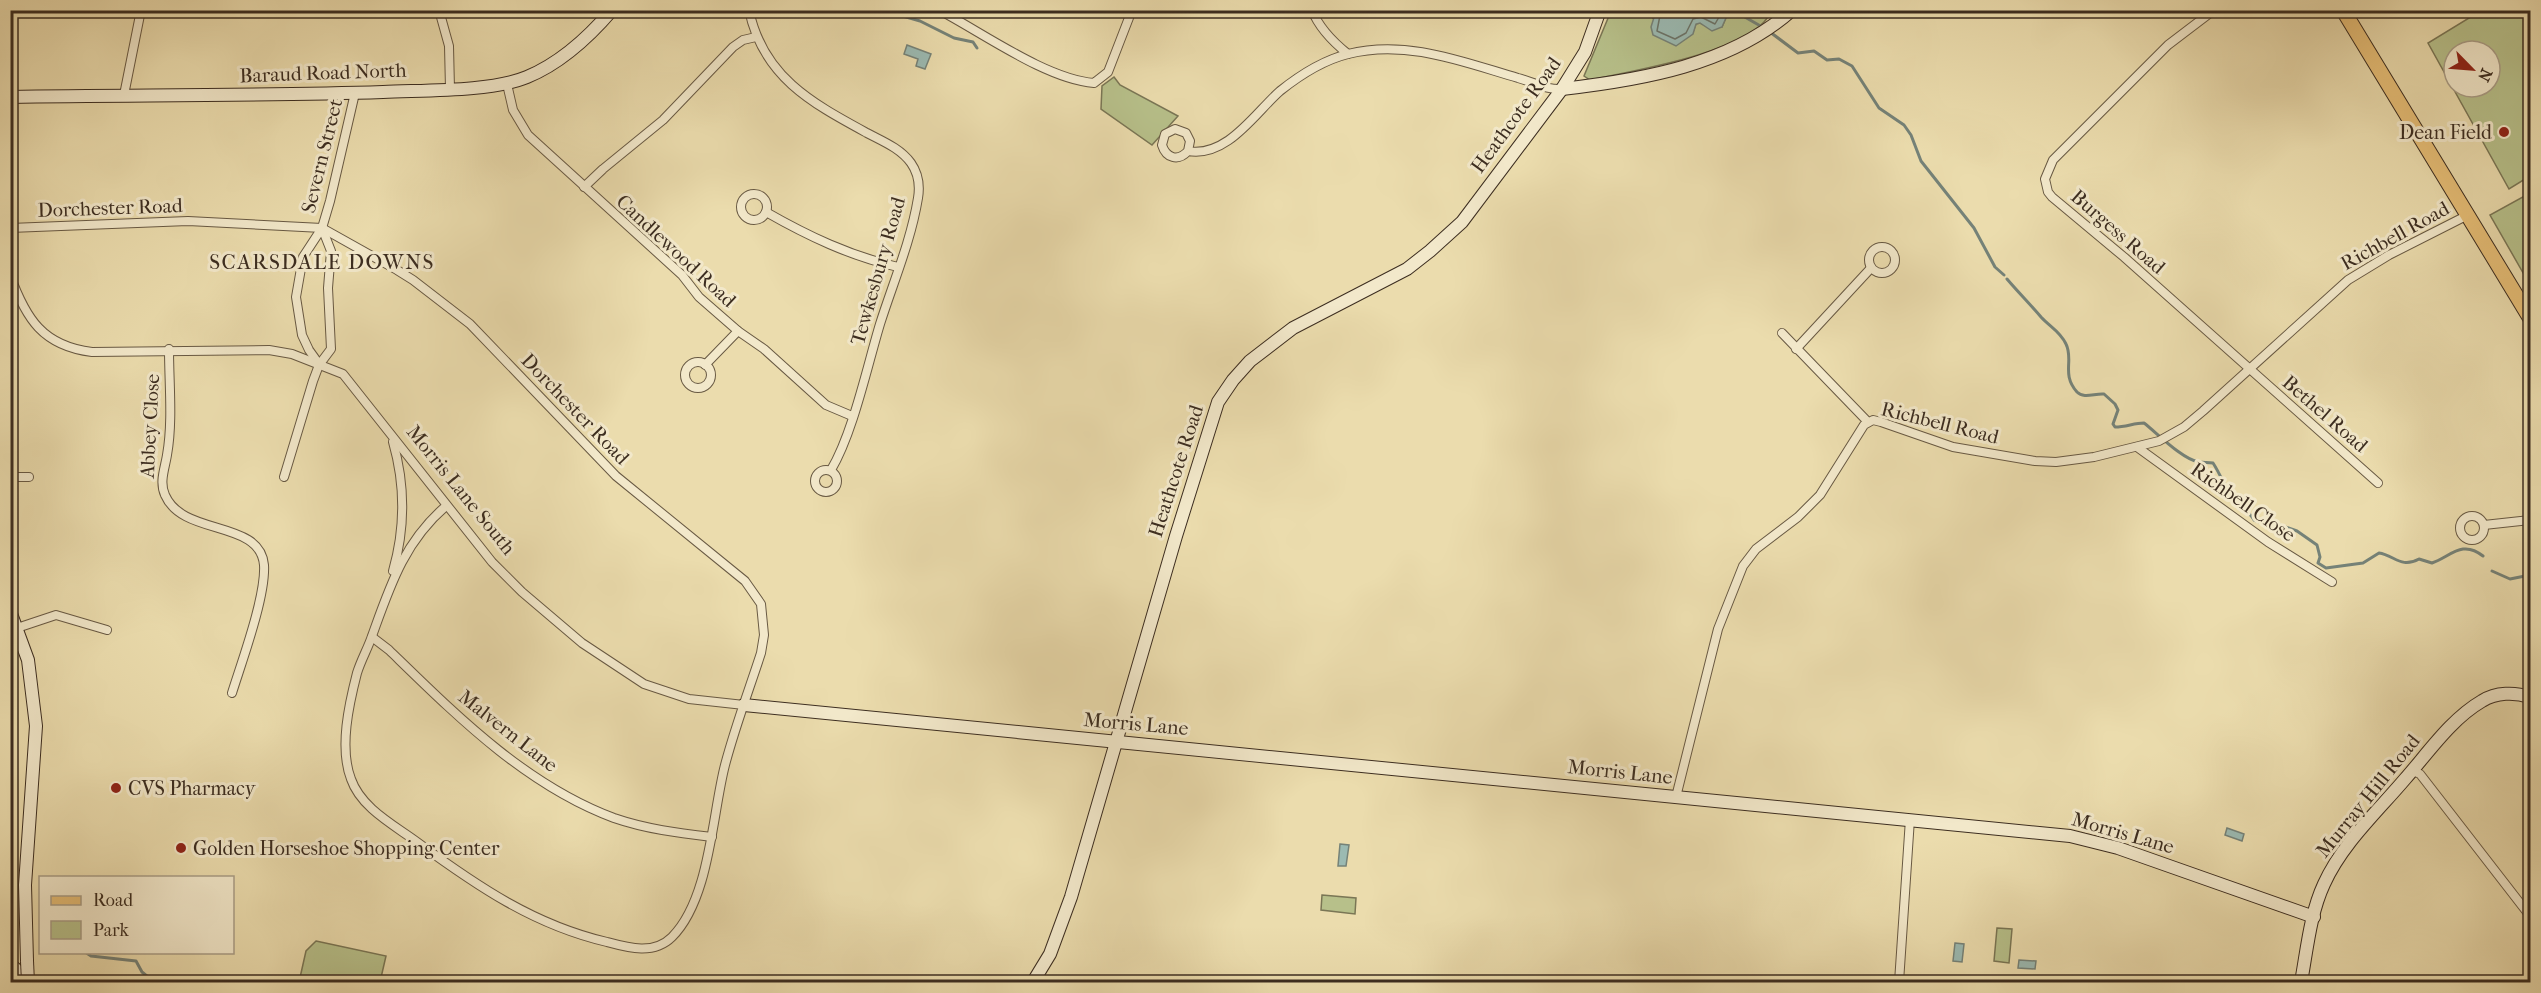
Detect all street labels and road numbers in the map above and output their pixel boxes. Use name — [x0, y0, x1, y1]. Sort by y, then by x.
street label: Heathcote Road — [1466, 52, 1566, 177]
street label: Baraud Road North — [239, 59, 408, 87]
street label: Severn Street — [297, 97, 347, 215]
street label: Burgess Road — [2066, 185, 2170, 280]
street label: Candlewood Road — [612, 190, 741, 313]
street label: Tewkesbury Road — [846, 193, 910, 348]
street label: Dorchester Road — [37, 194, 184, 222]
street label: Richbell Road — [2337, 196, 2454, 275]
street label: Dorchester Road — [516, 349, 634, 470]
street label: Bethel Road — [2278, 371, 2373, 458]
street label: Abbey Close — [136, 373, 164, 480]
street label: Richbell Road — [1879, 397, 2002, 449]
street label: Heathcote Road — [1144, 401, 1209, 540]
street label: Morris Lane South — [402, 421, 521, 560]
street label: Richbell Close — [2186, 458, 2300, 546]
street label: Malvern Lane — [454, 685, 562, 777]
street label: Morris Lane — [1082, 708, 1190, 740]
street label: Murray Hill Road — [2311, 729, 2425, 862]
street label: Morris Lane — [1566, 755, 1674, 789]
street label: Morris Lane — [2069, 807, 2177, 859]

